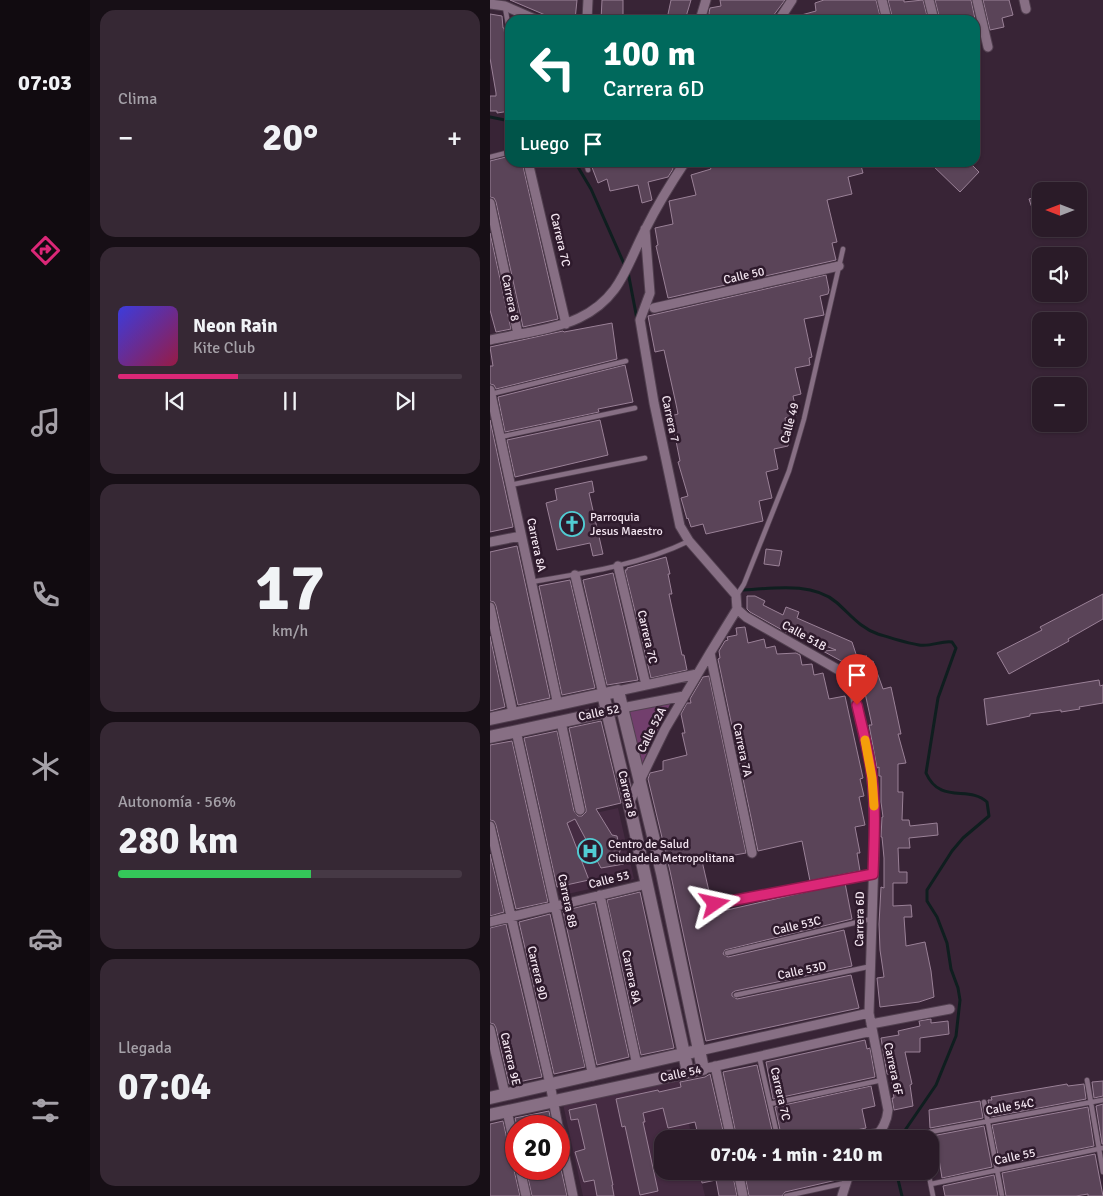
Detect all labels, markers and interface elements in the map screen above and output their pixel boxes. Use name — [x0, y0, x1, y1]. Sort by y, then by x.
text: 100 m — [603, 32, 696, 75]
icon: left — [520, 35, 585, 100]
text: 07:03 — [18, 69, 72, 96]
text: Carrera 6D — [603, 75, 704, 102]
text: Clima — [118, 89, 157, 109]
text: 20° — [262, 114, 318, 161]
text: − — [118, 121, 133, 155]
text: + — [447, 121, 462, 155]
icon: arrive — [579, 130, 607, 158]
text: Luego — [520, 132, 569, 156]
north arrow — [1032, 182, 1088, 238]
map controls — [1032, 182, 1087, 432]
street label: Carrera 7C — [547, 212, 573, 268]
icon: directions — [28, 233, 63, 268]
button: sound — [1032, 247, 1087, 302]
street label: Calle 50 — [722, 264, 766, 288]
street label: Carrera 8 — [498, 273, 522, 323]
button: + — [1032, 312, 1087, 367]
text: Neon Rain — [193, 314, 278, 338]
text: Kite Club — [193, 338, 255, 358]
button: − — [1032, 377, 1087, 432]
icon: previous — [161, 387, 189, 415]
icon: pause — [276, 387, 304, 415]
icon: next — [391, 387, 419, 415]
street label: Carrera 7 — [658, 394, 682, 444]
street label: Calle 49 — [777, 401, 803, 445]
icon: music — [28, 405, 63, 440]
place label: Parroquia Jesus Maestro — [590, 510, 663, 539]
church icon: Parroquia Jesus Maestro — [559, 511, 585, 537]
street label: Carrera 8A — [523, 517, 549, 574]
text: 17 — [255, 548, 325, 628]
icon: phone — [28, 577, 63, 612]
street label: Carrera 7C — [634, 609, 660, 665]
street label: Calle 51B — [779, 618, 829, 654]
text: km/h — [272, 621, 308, 641]
pin — [836, 654, 878, 705]
icon: arrive — [843, 661, 871, 689]
street label: Calle 52 — [577, 701, 621, 725]
street label: Calle 52A — [634, 704, 670, 755]
street label: Carrera 7A — [729, 722, 755, 779]
icon: climate — [28, 749, 63, 784]
street label: Carrera 8 — [614, 769, 640, 819]
text: Autonomía · 56% — [118, 792, 236, 812]
text: 280 km — [118, 817, 239, 864]
place label: Centro de Salud Ciudadela Metropolitana — [608, 837, 735, 866]
hospital icon: Centro de Salud Ciudadela Metropolitana — [577, 838, 603, 864]
street label: Calle 53 — [587, 868, 631, 892]
street label: Carrera 8B — [554, 873, 580, 929]
position arrow — [688, 877, 740, 929]
street label: Carrera 6D — [852, 891, 868, 947]
street label: Calle 53C — [771, 913, 823, 939]
icon: car — [28, 921, 63, 956]
street label: Carrera 9D — [523, 944, 551, 1002]
street label: Carrera 8A — [618, 949, 644, 1006]
street label: Calle 53D — [776, 958, 828, 983]
street label: Carrera 9E — [497, 1031, 523, 1087]
text: Llegada — [118, 1038, 172, 1058]
street label: Carrera 6F — [880, 1041, 906, 1097]
street label: Calle 54 — [659, 1062, 703, 1086]
text: 07:04 — [118, 1063, 211, 1110]
street label: Carrera 7C — [767, 1066, 793, 1122]
icon: filters — [28, 1093, 63, 1128]
street label: Calle 54C — [985, 1095, 1035, 1119]
speed limit sign: 20 — [505, 1115, 570, 1180]
text: 07:04 · 1 min · 210 m — [710, 1143, 883, 1167]
street label: Calle 55 — [993, 1145, 1037, 1169]

